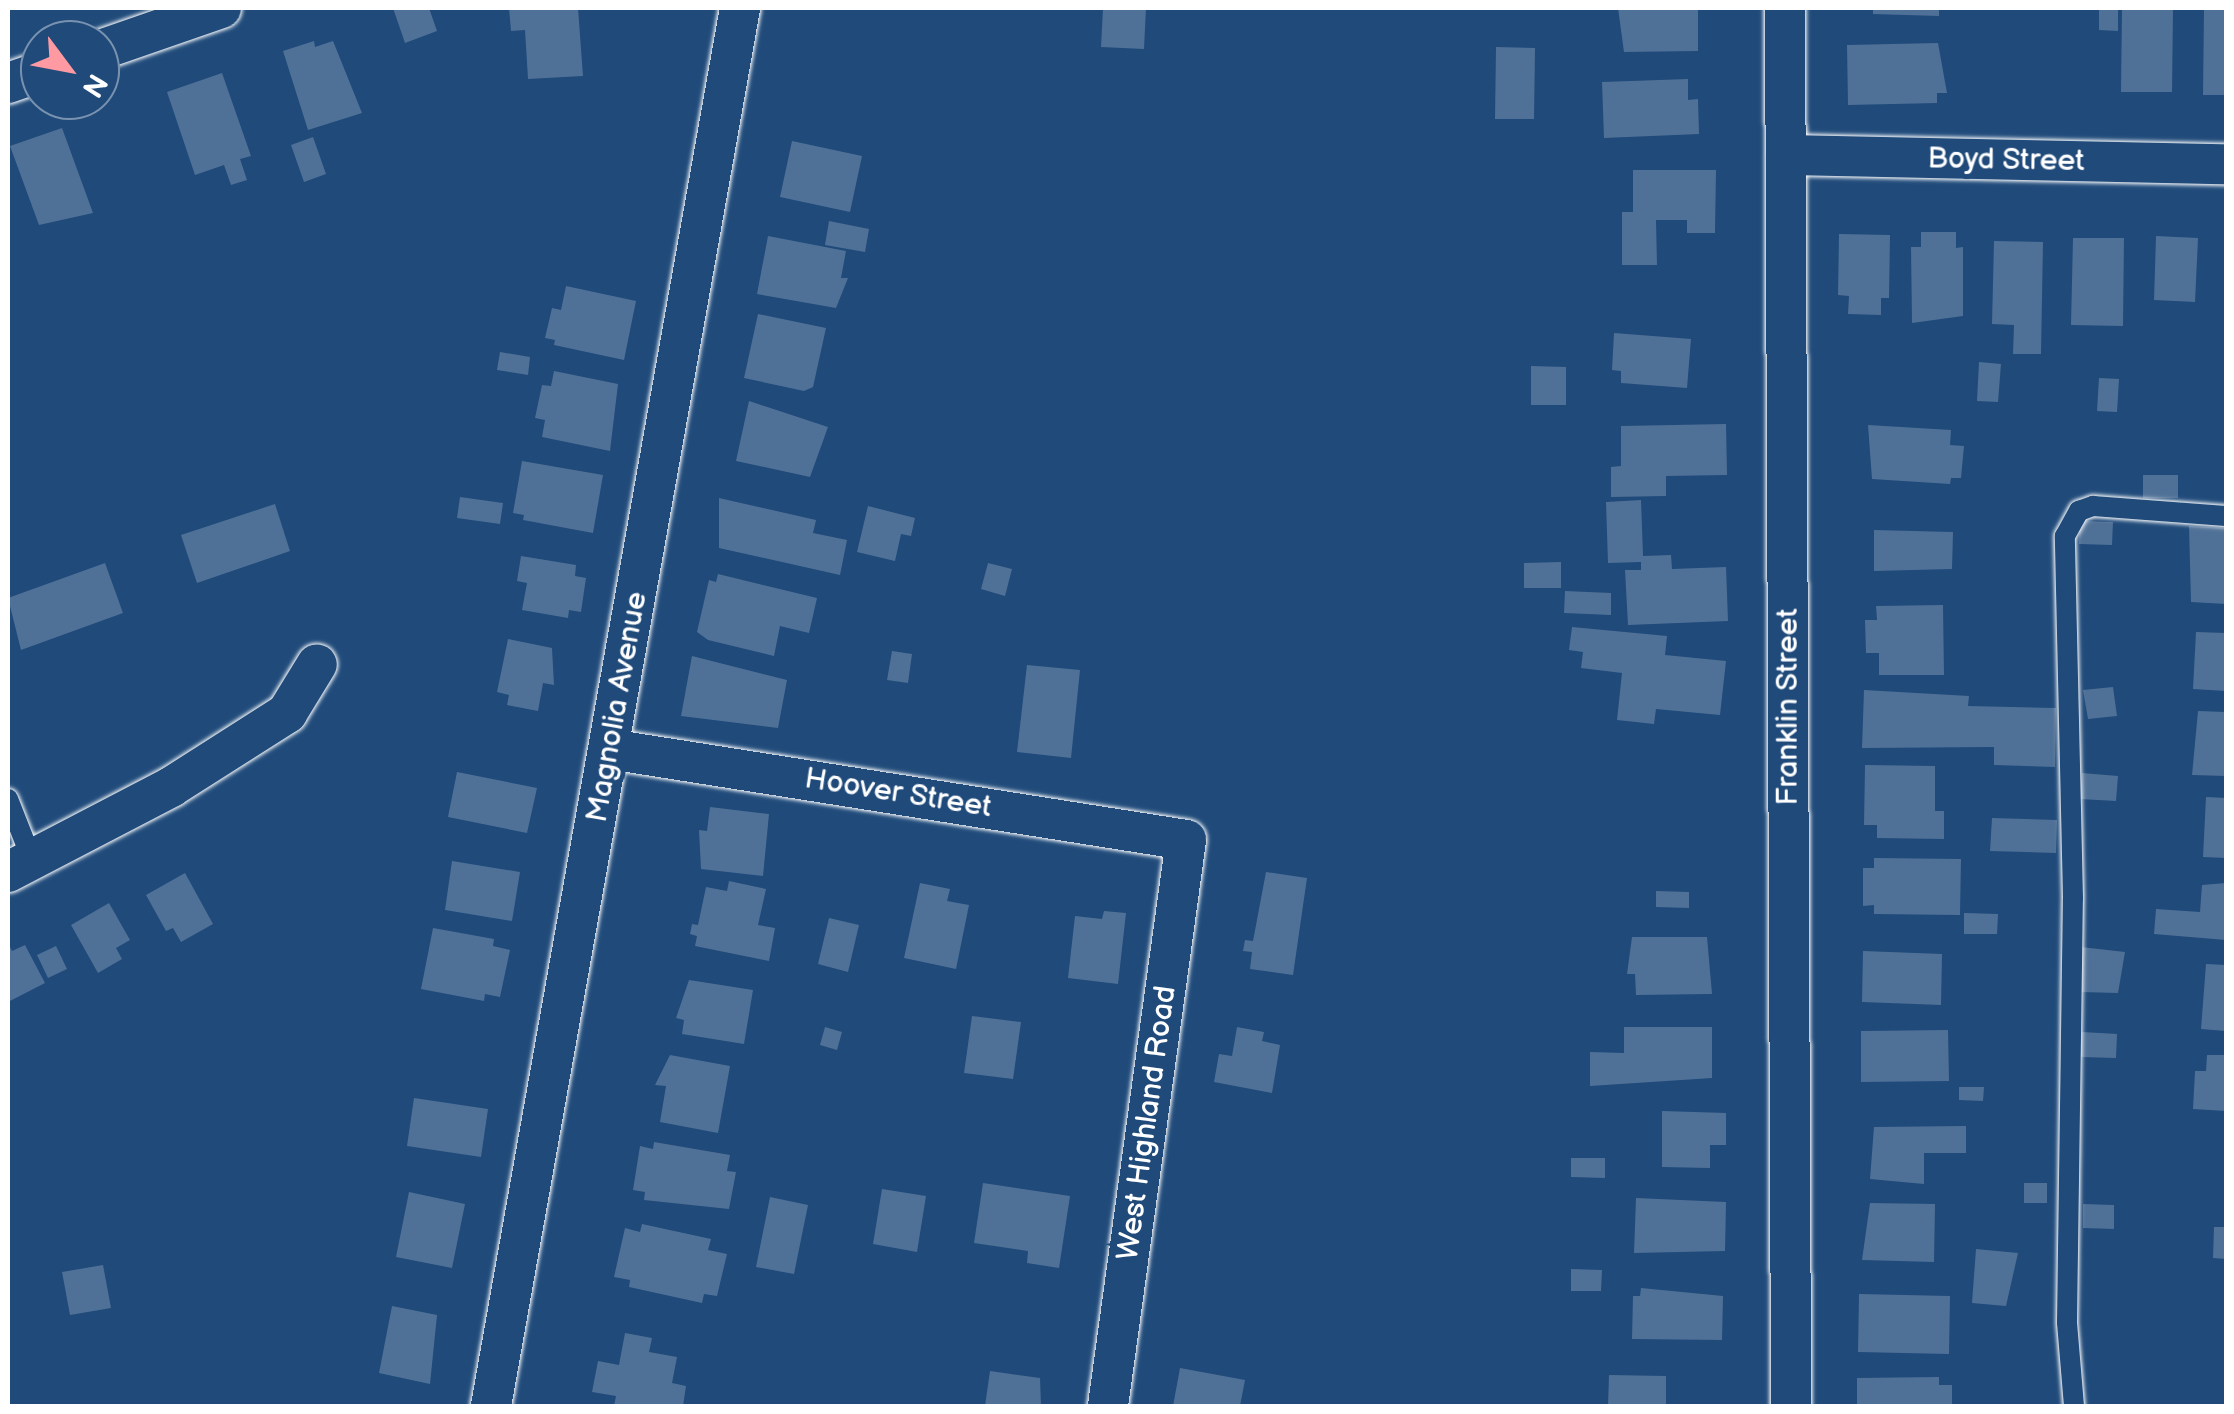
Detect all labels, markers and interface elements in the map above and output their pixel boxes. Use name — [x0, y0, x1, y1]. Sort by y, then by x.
north arrow — [20, 20, 120, 120]
text: N — [75, 67, 114, 103]
street label: Boyd Street — [1927, 141, 2085, 179]
street label: Magnolia Avenue — [579, 589, 655, 825]
street label: Franklin Street — [1770, 608, 1806, 806]
street label: Hoover Street — [802, 760, 994, 826]
street label: West Highland Road — [1110, 984, 1184, 1262]

